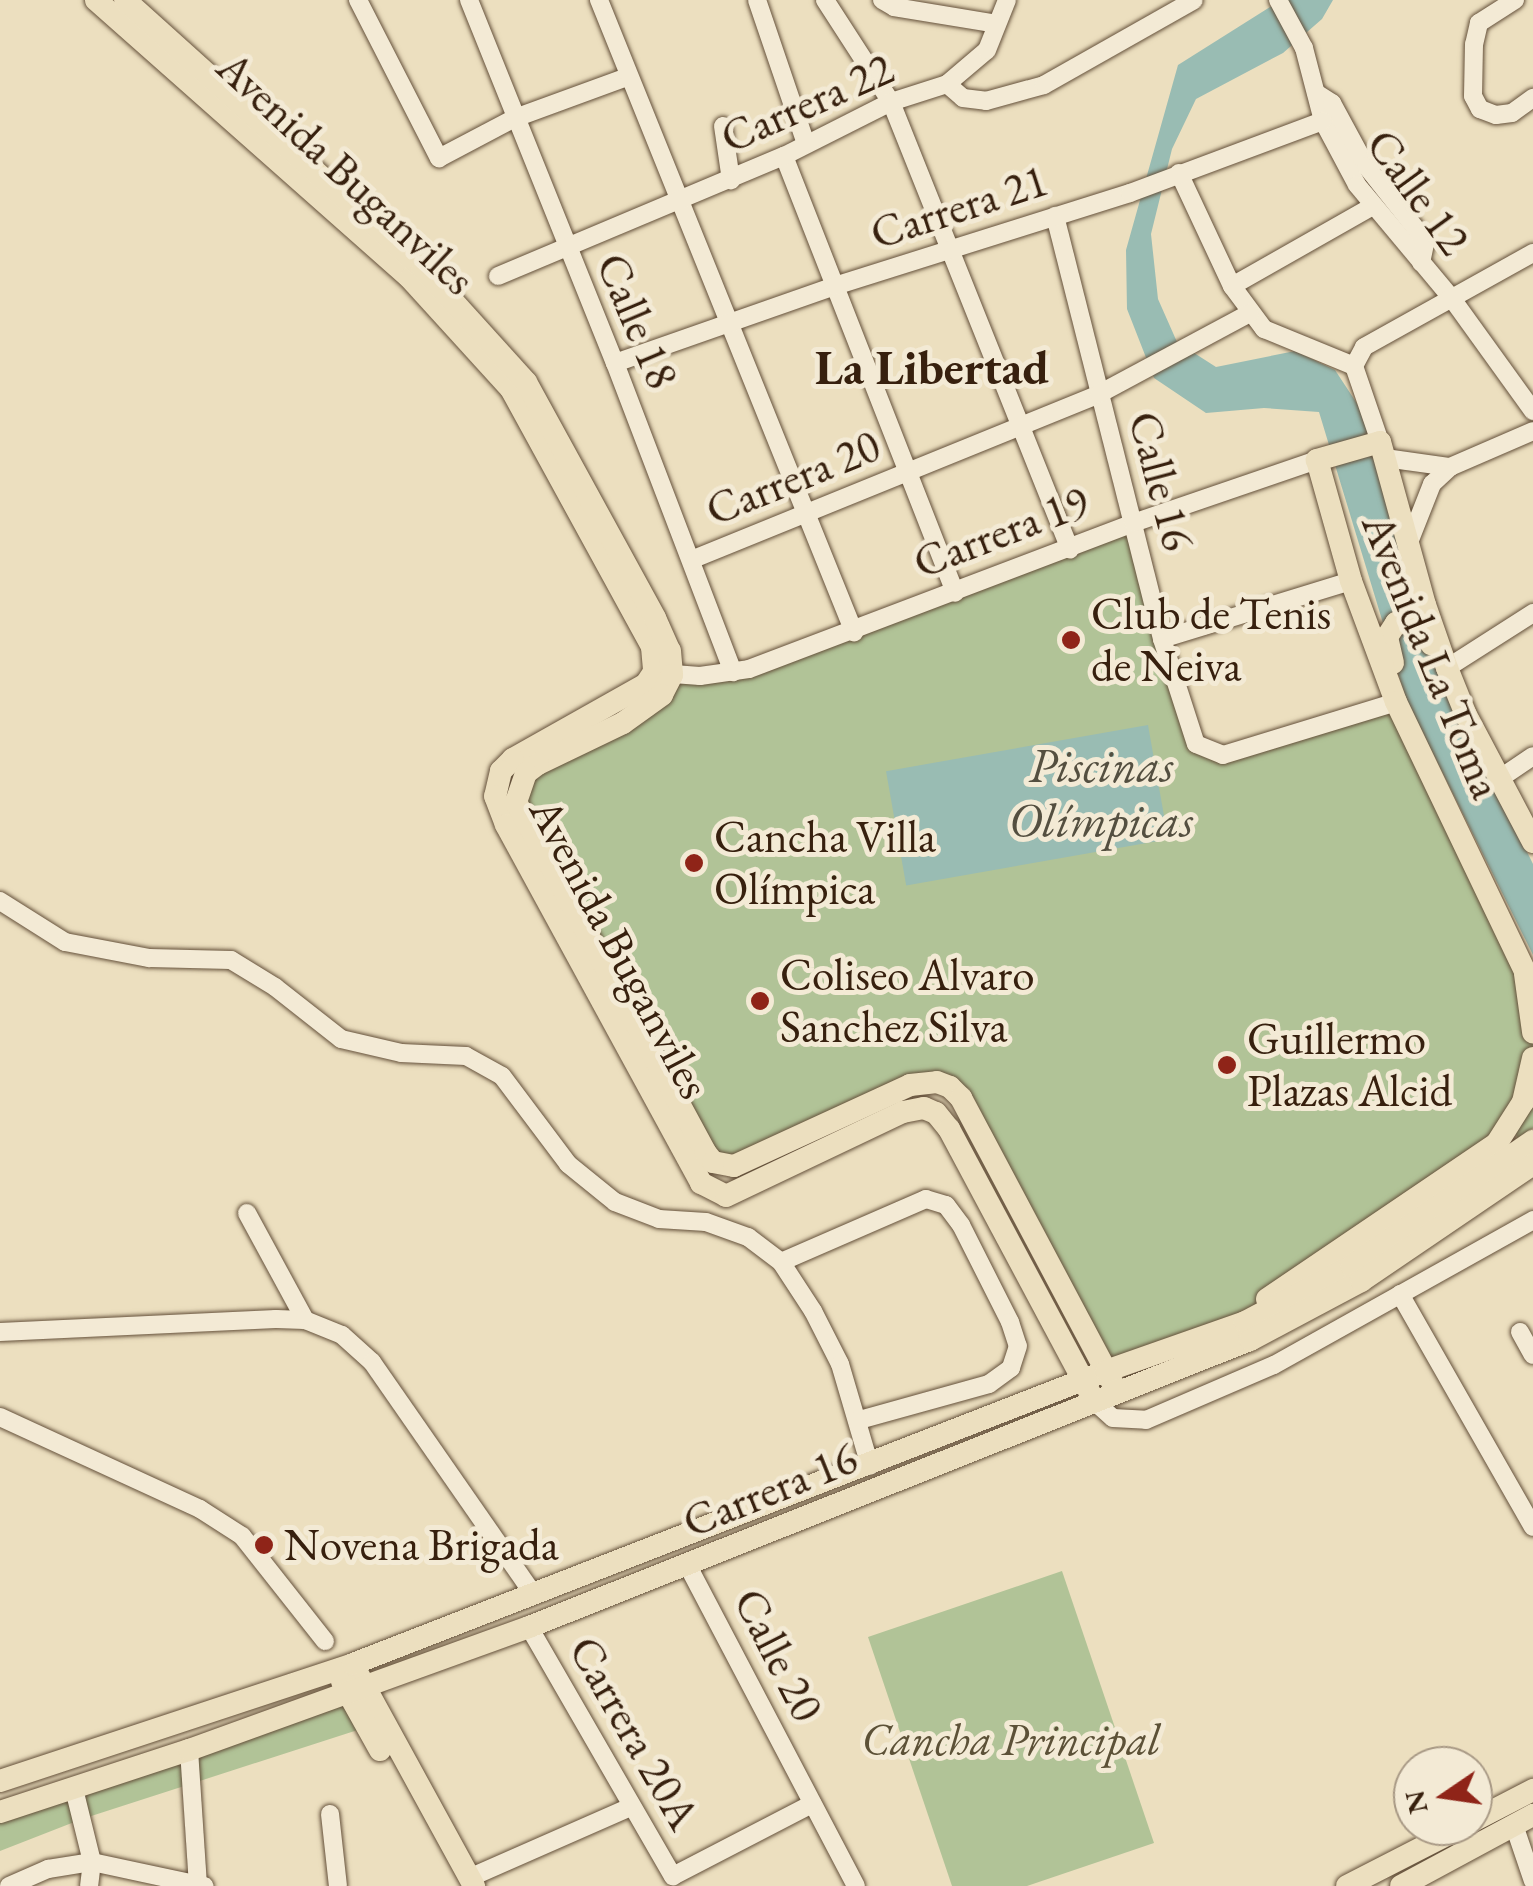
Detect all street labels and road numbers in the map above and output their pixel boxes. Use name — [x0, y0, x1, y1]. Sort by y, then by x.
street label: Avenida Buganviles — [206, 40, 486, 306]
street label: Carrera 22 — [713, 41, 901, 165]
street label: Calle 12 — [1355, 119, 1481, 265]
street label: Carrera 21 — [864, 153, 1054, 261]
street label: Calle 18 — [585, 245, 689, 397]
street label: Calle 16 — [1117, 406, 1205, 556]
street label: Carrera 20 — [698, 419, 888, 537]
street label: Carrera 19 — [906, 474, 1096, 590]
street label: Avenida La Toma — [1350, 506, 1514, 806]
street label: Avenida Buganviles — [518, 789, 722, 1107]
street label: Carrera 16 — [675, 1431, 865, 1549]
street label: Calle 20 — [722, 1580, 834, 1730]
street label: Carrera 20A — [557, 1627, 711, 1839]

